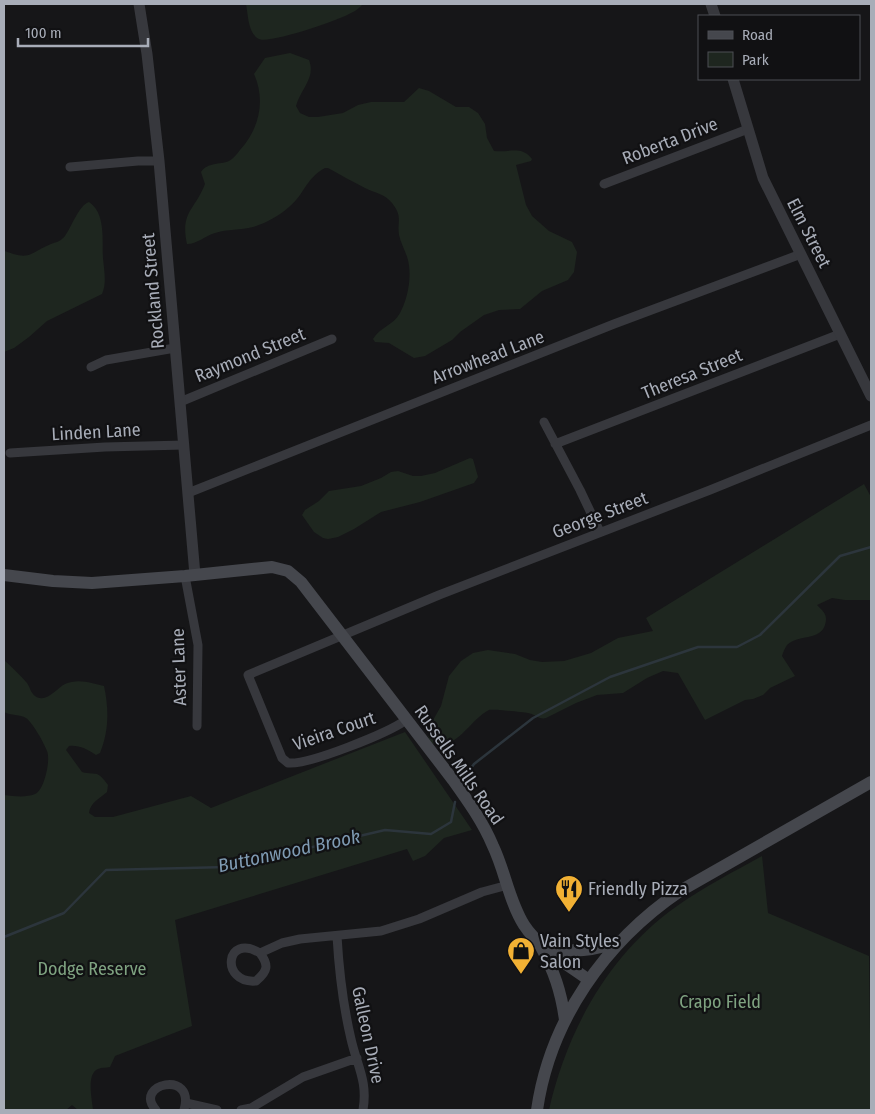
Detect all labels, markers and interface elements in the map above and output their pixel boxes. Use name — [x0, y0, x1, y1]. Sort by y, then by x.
scale bar — [18, 15, 148, 47]
legend — [698, 15, 860, 80]
text: 100 m — [25, 24, 62, 42]
text: Road — [742, 26, 773, 44]
text: Park — [742, 51, 769, 69]
street label: Roberta Drive — [619, 113, 721, 169]
street label: Elm Street — [782, 194, 836, 272]
street label: Rockland Street — [137, 232, 169, 350]
street label: Raymond Street — [192, 323, 309, 387]
street label: Arrowhead Lane — [429, 325, 547, 389]
street label: Theresa Street — [639, 344, 745, 404]
street label: Linden Lane — [51, 419, 141, 445]
street label: George Street — [549, 487, 651, 543]
street label: Aster Lane — [167, 628, 191, 706]
street label: Russells Mills Road — [410, 701, 508, 829]
street label: Vieira Court — [290, 707, 378, 755]
water label: Buttonwood Brook — [216, 825, 362, 877]
restaurant icon: Friendly Pizza — [554, 874, 584, 913]
place label: Friendly Pizza — [588, 878, 688, 900]
place label: Vain Styles Salon — [540, 930, 620, 973]
shop icon: Vain Styles Salon — [506, 936, 536, 975]
park label: Dodge Reserve — [38, 958, 147, 980]
street label: Galleon Drive — [347, 985, 389, 1086]
park label: Crapo Field — [679, 991, 761, 1013]

